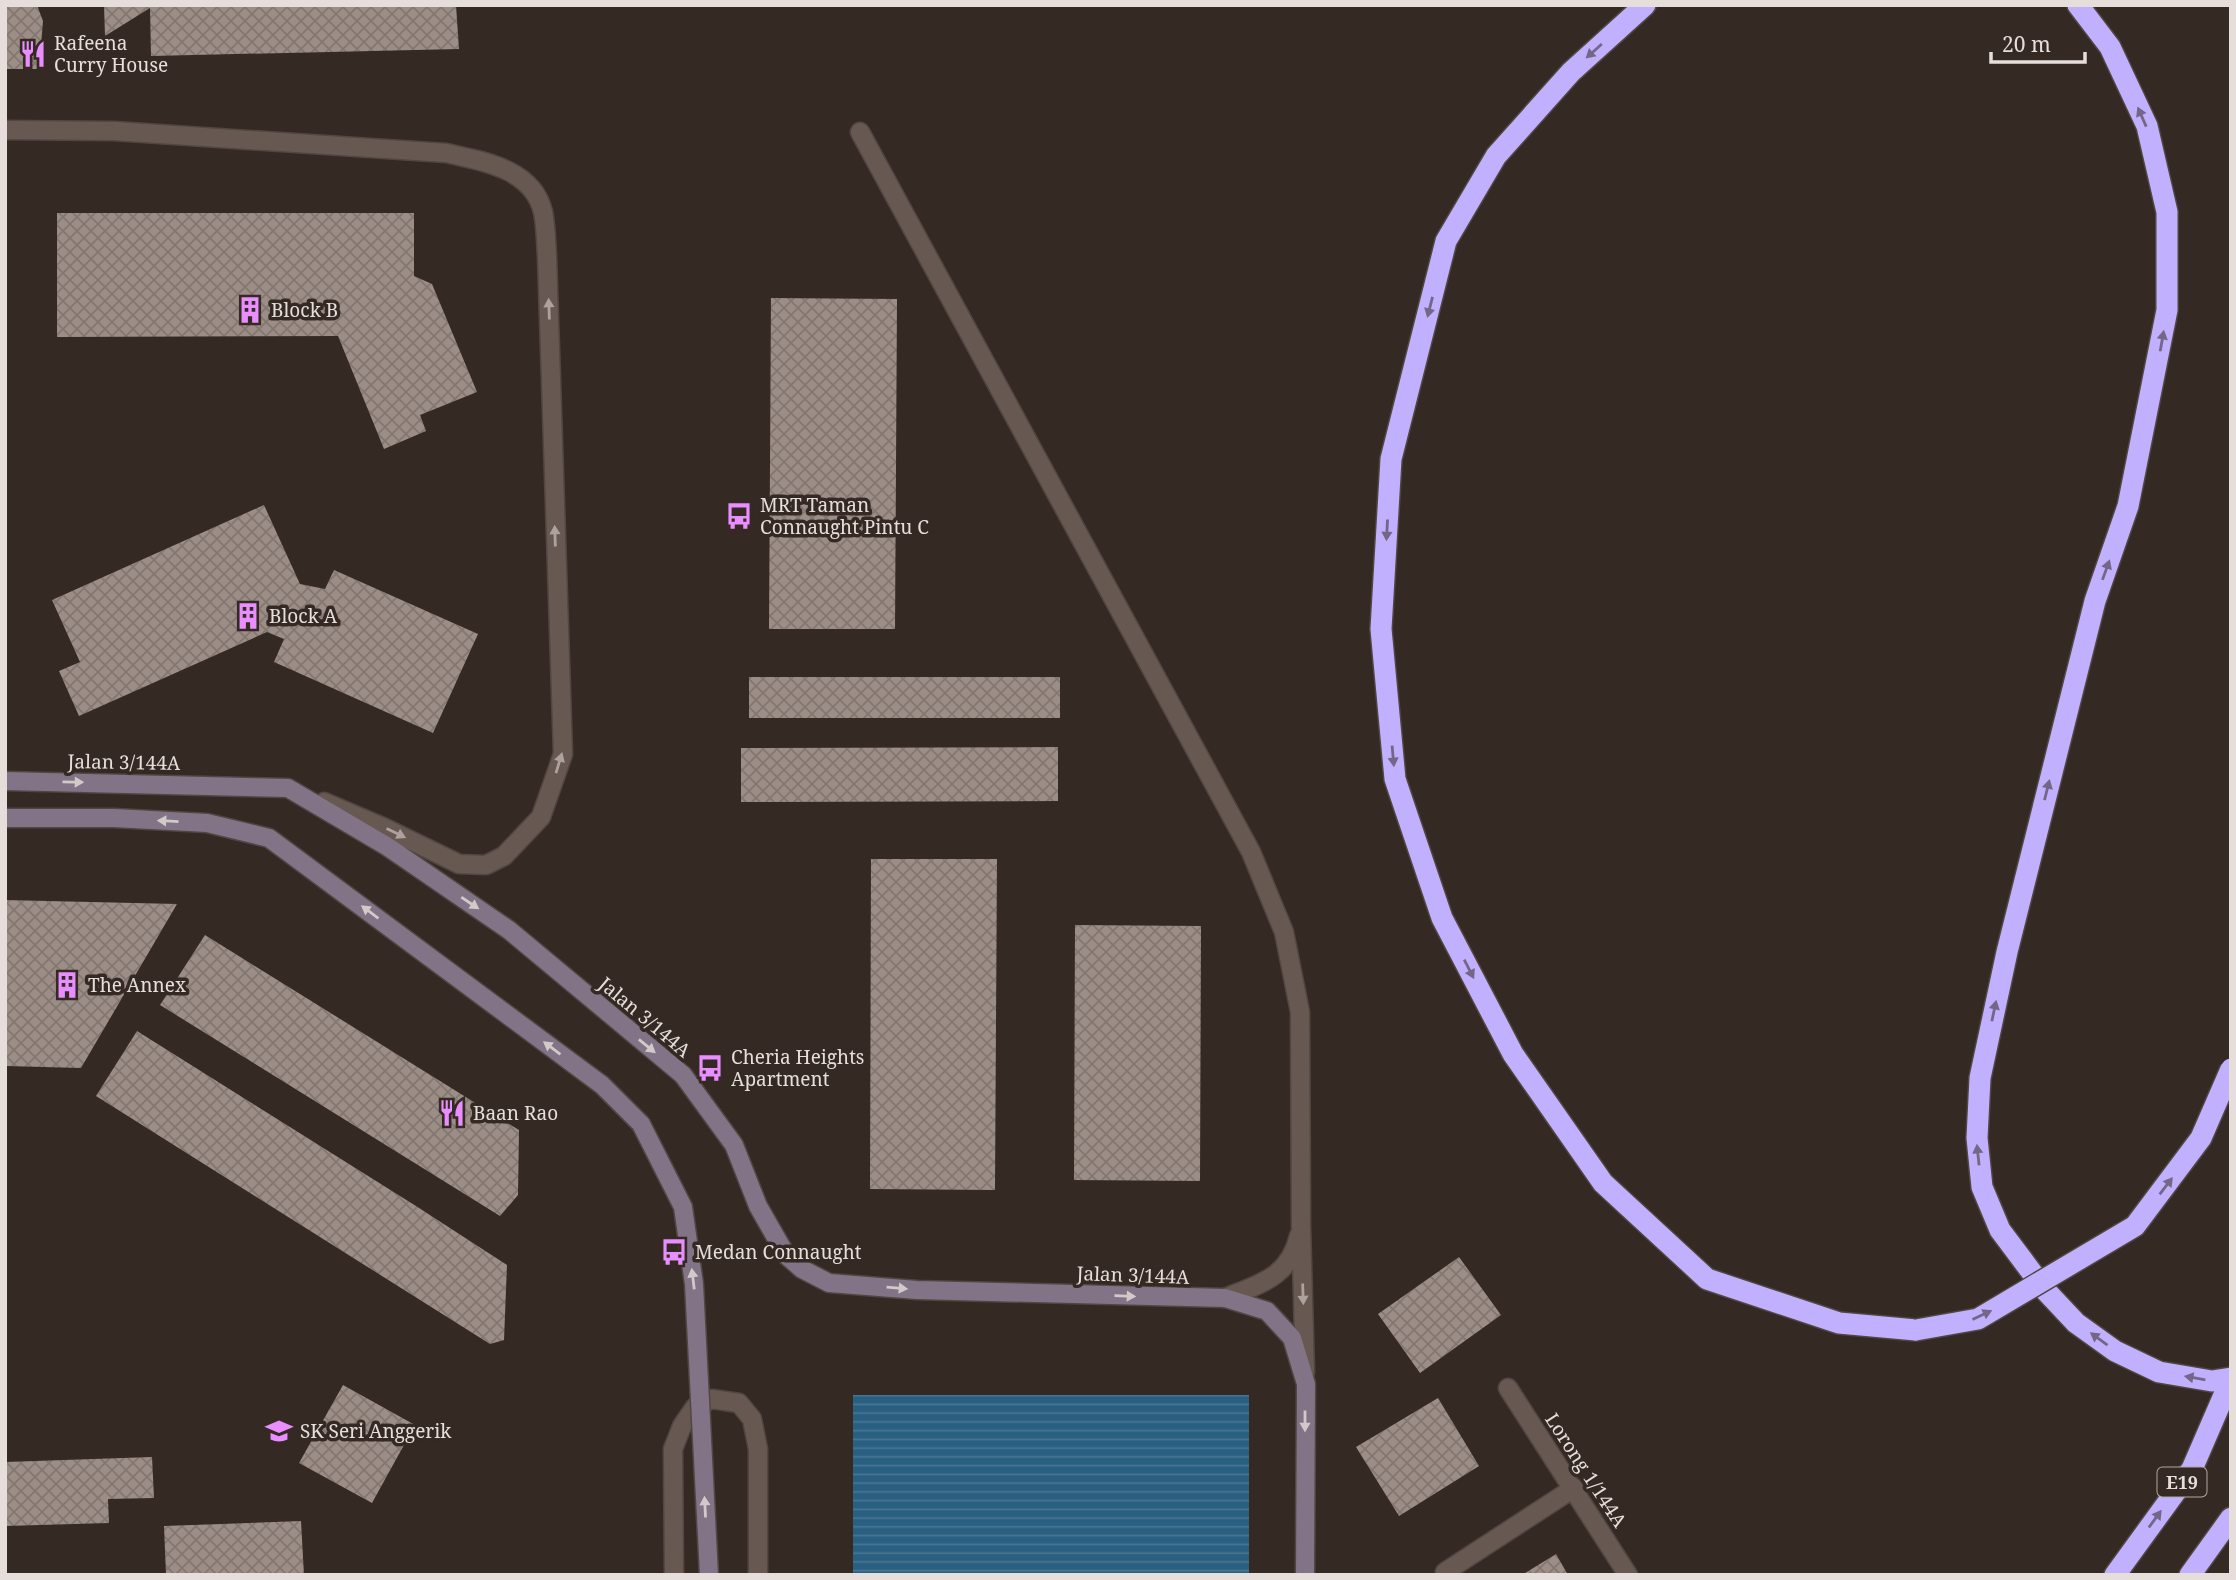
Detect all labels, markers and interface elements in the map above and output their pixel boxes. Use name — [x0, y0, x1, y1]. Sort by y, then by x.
scale bar — [1991, 21, 2086, 65]
place label: Rafeena Curry House — [54, 30, 168, 78]
text: 20 m — [2002, 30, 2051, 58]
restaurant icon: Rafeena Curry House — [18, 39, 48, 69]
one-way arrow — [1586, 42, 1603, 58]
one-way arrow — [2136, 107, 2148, 127]
building icon: Block B — [235, 295, 265, 325]
one-way arrow — [1424, 296, 1435, 318]
place label: Block B — [271, 297, 338, 323]
one-way arrow — [543, 298, 554, 320]
one-way arrow — [2156, 330, 2167, 352]
place label: MRT Taman Connaught Pintu C — [760, 492, 929, 540]
bus stop icon: MRT Taman Connaught Pintu C — [724, 501, 754, 531]
one-way arrow — [1381, 519, 1392, 541]
one-way arrow — [550, 525, 561, 547]
one-way arrow — [2101, 560, 2112, 581]
building icon: Block A — [233, 601, 263, 631]
place label: Block A — [269, 603, 338, 629]
one-way arrow — [1388, 745, 1399, 767]
street label: Jalan 3/144A — [66, 748, 181, 776]
one-way arrow — [555, 753, 565, 774]
one-way arrow — [63, 776, 85, 788]
one-way arrow — [2042, 779, 2053, 801]
one-way arrow — [157, 816, 179, 827]
one-way arrow — [386, 828, 406, 839]
one-way arrow — [460, 896, 479, 909]
one-way arrow — [360, 905, 379, 919]
one-way arrow — [1463, 959, 1475, 979]
building icon: The Annex — [52, 970, 82, 1000]
street label: Jalan 3/144A — [593, 970, 697, 1064]
place label: The Annex — [88, 972, 186, 998]
one-way arrow — [1989, 1000, 2000, 1022]
one-way arrow — [637, 1038, 655, 1053]
one-way arrow — [543, 1041, 561, 1055]
place label: Cheria Heights Apartment — [731, 1044, 864, 1092]
bus stop icon: Cheria Heights Apartment — [695, 1053, 725, 1083]
restaurant icon: Baan Rao — [437, 1098, 467, 1128]
place label: Baan Rao — [473, 1100, 558, 1126]
one-way arrow — [1973, 1144, 1984, 1166]
one-way arrow — [2158, 1177, 2172, 1195]
bus stop icon: Medan Connaught — [659, 1237, 689, 1267]
place label: Medan Connaught — [695, 1239, 862, 1265]
street label: Jalan 3/144A — [1075, 1260, 1190, 1290]
one-way arrow — [688, 1268, 699, 1290]
one-way arrow — [887, 1283, 909, 1294]
one-way arrow — [1297, 1283, 1309, 1305]
one-way arrow — [1114, 1290, 1136, 1301]
one-way arrow — [1973, 1309, 1993, 1321]
one-way arrow — [2090, 1333, 2108, 1347]
one-way arrow — [2184, 1372, 2206, 1383]
street label: Lorong 1/144A — [1539, 1408, 1633, 1533]
one-way arrow — [1300, 1410, 1311, 1432]
school or university icon: SK Seri Anggerik — [264, 1416, 294, 1446]
place label: SK Seri Anggerik — [300, 1418, 452, 1444]
road number: E19 — [2158, 1468, 2206, 1497]
one-way arrow — [700, 1495, 711, 1517]
one-way arrow — [2148, 1510, 2162, 1528]

